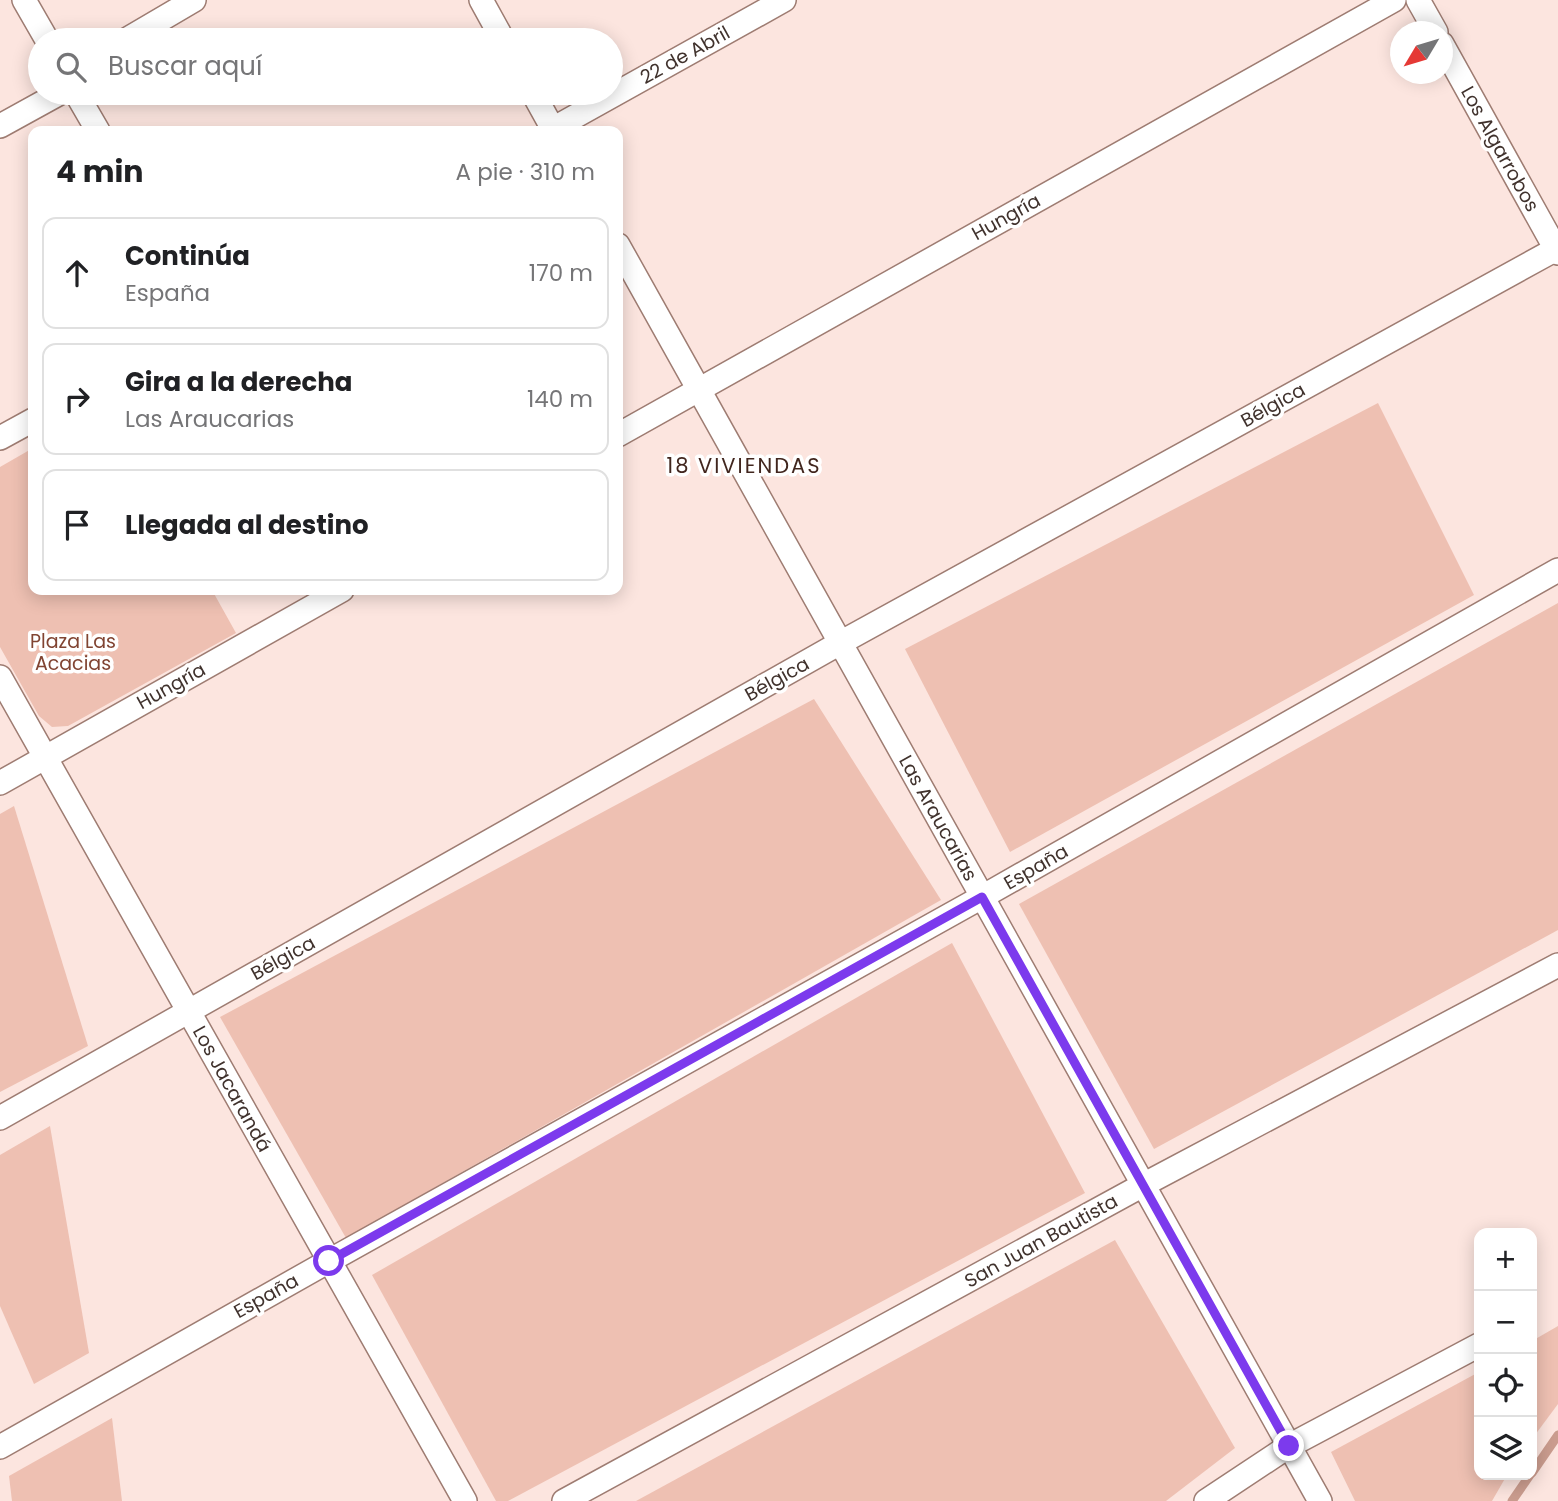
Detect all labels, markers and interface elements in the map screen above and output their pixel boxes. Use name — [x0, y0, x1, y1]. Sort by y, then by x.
street label: 22 de Abril — [635, 19, 735, 91]
north arrow — [1390, 21, 1453, 84]
search box — [28, 28, 623, 105]
icon: search — [52, 48, 90, 86]
text: Buscar aquí — [108, 48, 262, 84]
street label: Los Algarrobos — [1454, 81, 1546, 217]
text: 4 min — [56, 150, 144, 193]
text: A pie · 310 m — [456, 156, 595, 188]
street label: Hungría — [967, 187, 1045, 247]
text: Continúa — [125, 238, 250, 274]
icon: ahead — [58, 254, 96, 292]
text: 170 m — [529, 257, 593, 289]
text: España — [125, 277, 210, 309]
text: Gira a la derecha — [125, 364, 353, 400]
street label: Bélgica — [1236, 376, 1310, 434]
icon: right — [58, 380, 96, 418]
text: 140 m — [527, 383, 593, 415]
text: Las Araucarias — [125, 403, 294, 435]
district label: 18 VIVIENDAS — [666, 451, 822, 480]
icon: arrive — [58, 506, 96, 544]
text: Llegada al destino — [125, 507, 369, 543]
park label: Plaza Las Acacias — [30, 628, 116, 677]
street label: Bélgica — [740, 650, 814, 708]
street label: Hungría — [132, 656, 210, 716]
street label: Las Araucarias — [892, 750, 984, 886]
street label: España — [999, 838, 1073, 896]
street label: Bélgica — [246, 929, 320, 987]
street label: Los Jacarandá — [186, 1021, 278, 1157]
street label: San Juan Bautista — [959, 1188, 1123, 1294]
map controls — [1474, 1228, 1537, 1480]
button: + — [1474, 1228, 1537, 1291]
route start — [313, 1245, 344, 1276]
street label: España — [229, 1267, 303, 1325]
button: − — [1474, 1291, 1537, 1354]
button: locate — [1474, 1354, 1537, 1417]
button: layers — [1474, 1417, 1537, 1480]
route end — [1273, 1430, 1304, 1461]

